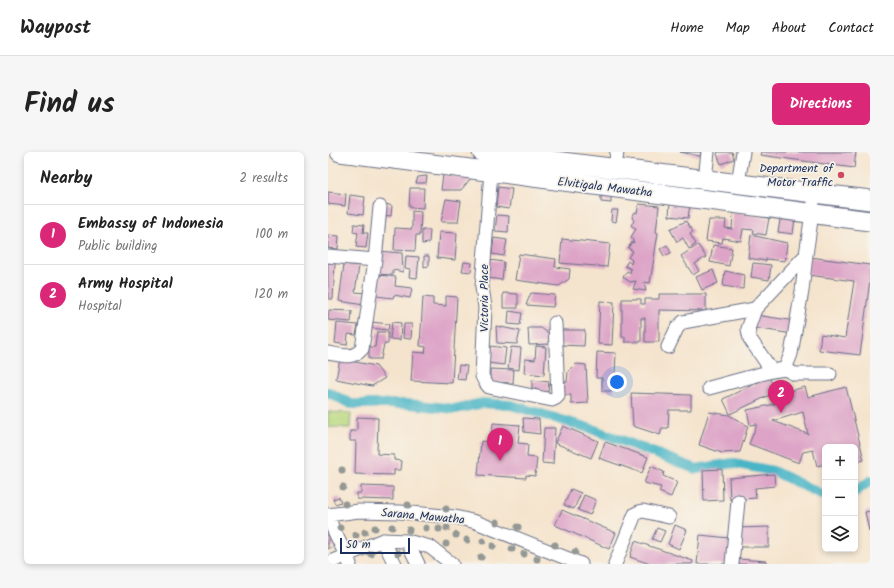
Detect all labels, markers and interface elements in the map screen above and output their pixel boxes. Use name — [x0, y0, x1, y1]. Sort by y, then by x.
text: Waypost — [20, 13, 91, 43]
text: Home — [670, 17, 704, 39]
text: Map — [726, 17, 750, 39]
text: About — [772, 17, 806, 39]
text: Contact — [828, 17, 874, 39]
text: Find us — [24, 82, 115, 127]
button: Directions — [772, 83, 870, 125]
place label: Department of Motor Traffic — [759, 159, 834, 192]
text: Nearby — [40, 165, 92, 192]
text: 2 results — [240, 168, 288, 189]
marker: Department of Motor Traffic — [836, 170, 846, 180]
street label: Elvitigala Mawatha — [556, 172, 654, 203]
text: Embassy of Indonesia — [78, 212, 224, 236]
text: 1 — [51, 224, 55, 245]
text: 100 m — [255, 224, 288, 245]
text: Public building — [78, 236, 157, 257]
street label: Victoria Place — [475, 264, 494, 332]
text: Army Hospital — [78, 272, 173, 296]
text: 2 — [49, 284, 57, 305]
text: 120 m — [254, 284, 288, 305]
text: Hospital — [78, 296, 122, 317]
your location — [607, 372, 627, 392]
pin: 2 — [768, 380, 794, 413]
pin: 1 — [487, 428, 513, 461]
map controls — [822, 444, 858, 552]
button: + — [822, 444, 858, 480]
button: − — [822, 480, 858, 516]
street label: Sarana Mawatha — [380, 503, 466, 530]
button: layers — [822, 516, 858, 552]
scale bar — [340, 536, 410, 555]
text: 50 m — [346, 536, 371, 554]

